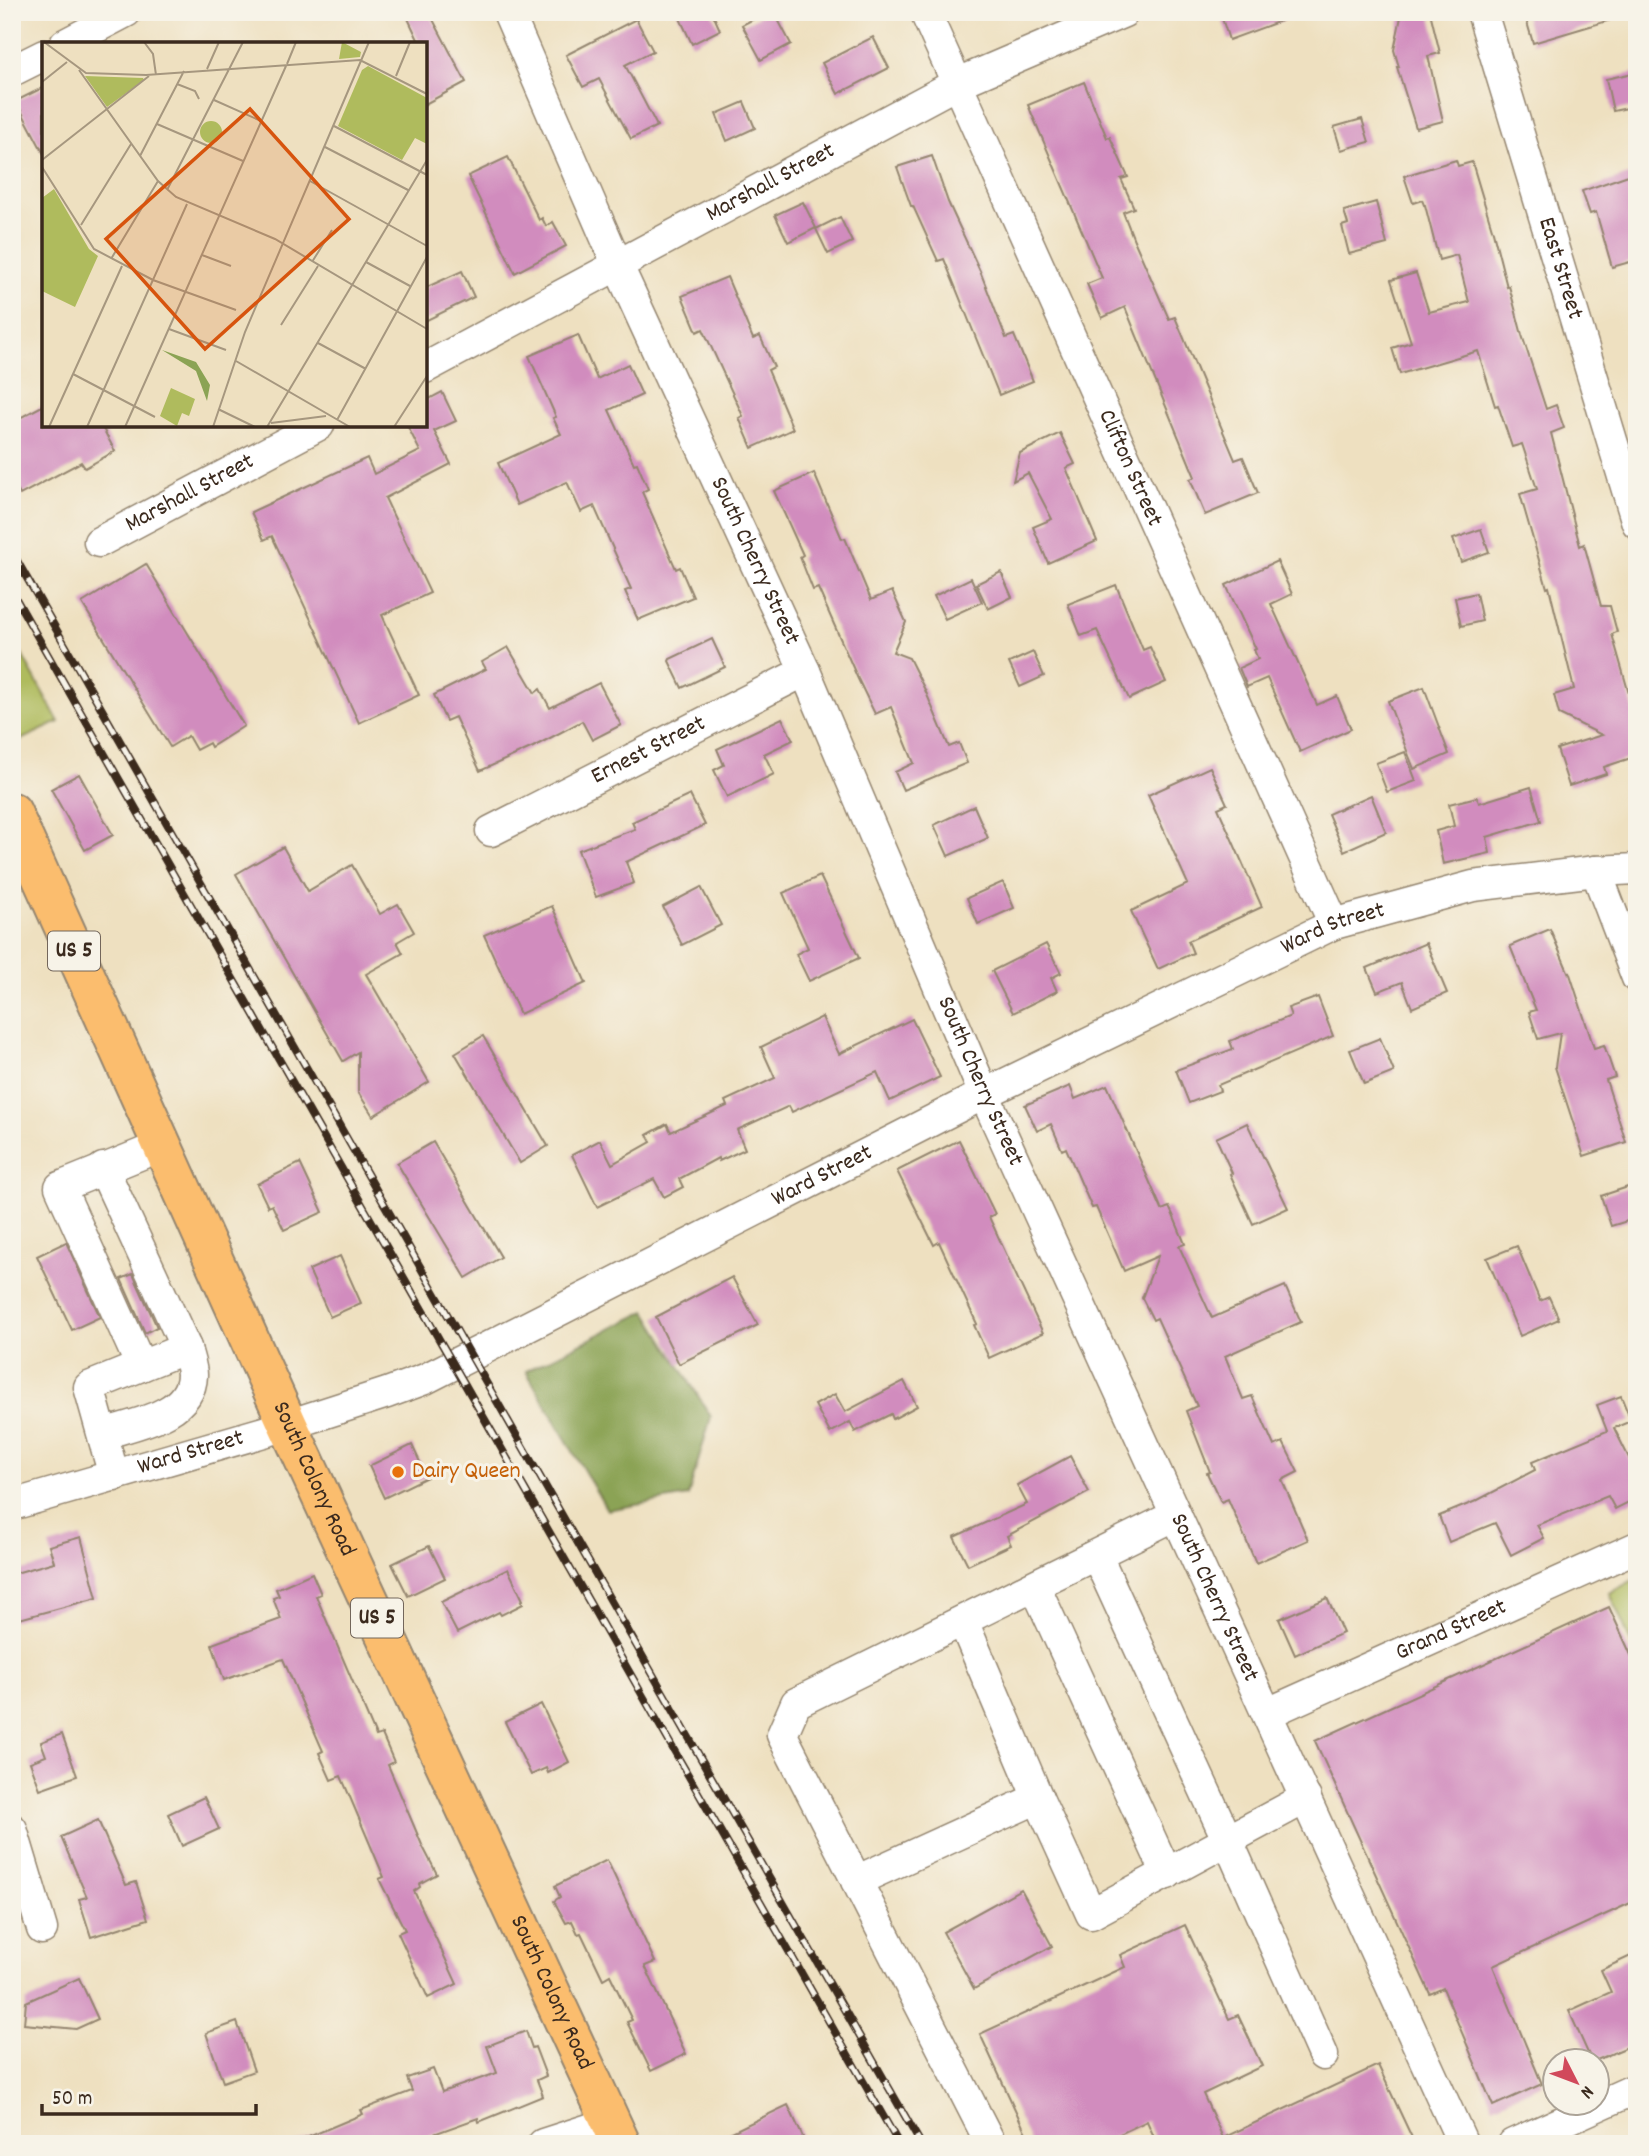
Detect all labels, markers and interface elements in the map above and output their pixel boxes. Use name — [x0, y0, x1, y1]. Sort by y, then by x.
inset map — [42, 42, 427, 427]
street label: Marshall Street — [700, 135, 841, 232]
street label: East Street — [1528, 213, 1591, 324]
street label: Clifton Street — [1089, 404, 1171, 532]
street label: Marshall Street — [119, 445, 261, 542]
street label: South Cherry Street — [701, 472, 808, 651]
street label: Ernest Street — [586, 707, 712, 794]
street label: Ward Street — [1275, 894, 1389, 964]
road number: US 5 — [48, 932, 100, 970]
street label: South Cherry Street — [928, 992, 1032, 1172]
street label: Ward Street — [766, 1136, 879, 1216]
street label: South Colony Road — [263, 1396, 364, 1562]
street label: Ward Street — [134, 1422, 248, 1485]
place label: Dairy Queen — [412, 1455, 521, 1489]
marker: Dairy Queen — [390, 1464, 406, 1480]
street label: South Cherry Street — [1161, 1508, 1267, 1688]
street label: Grand Street — [1390, 1591, 1512, 1670]
road number: US 5 — [351, 1598, 403, 1638]
street label: South Colony Road — [500, 1910, 602, 2076]
north arrow — [1540, 2048, 1610, 2118]
scale bar — [42, 2072, 256, 2116]
text: N — [1573, 2079, 1599, 2104]
text: 50 m — [52, 2085, 92, 2115]

